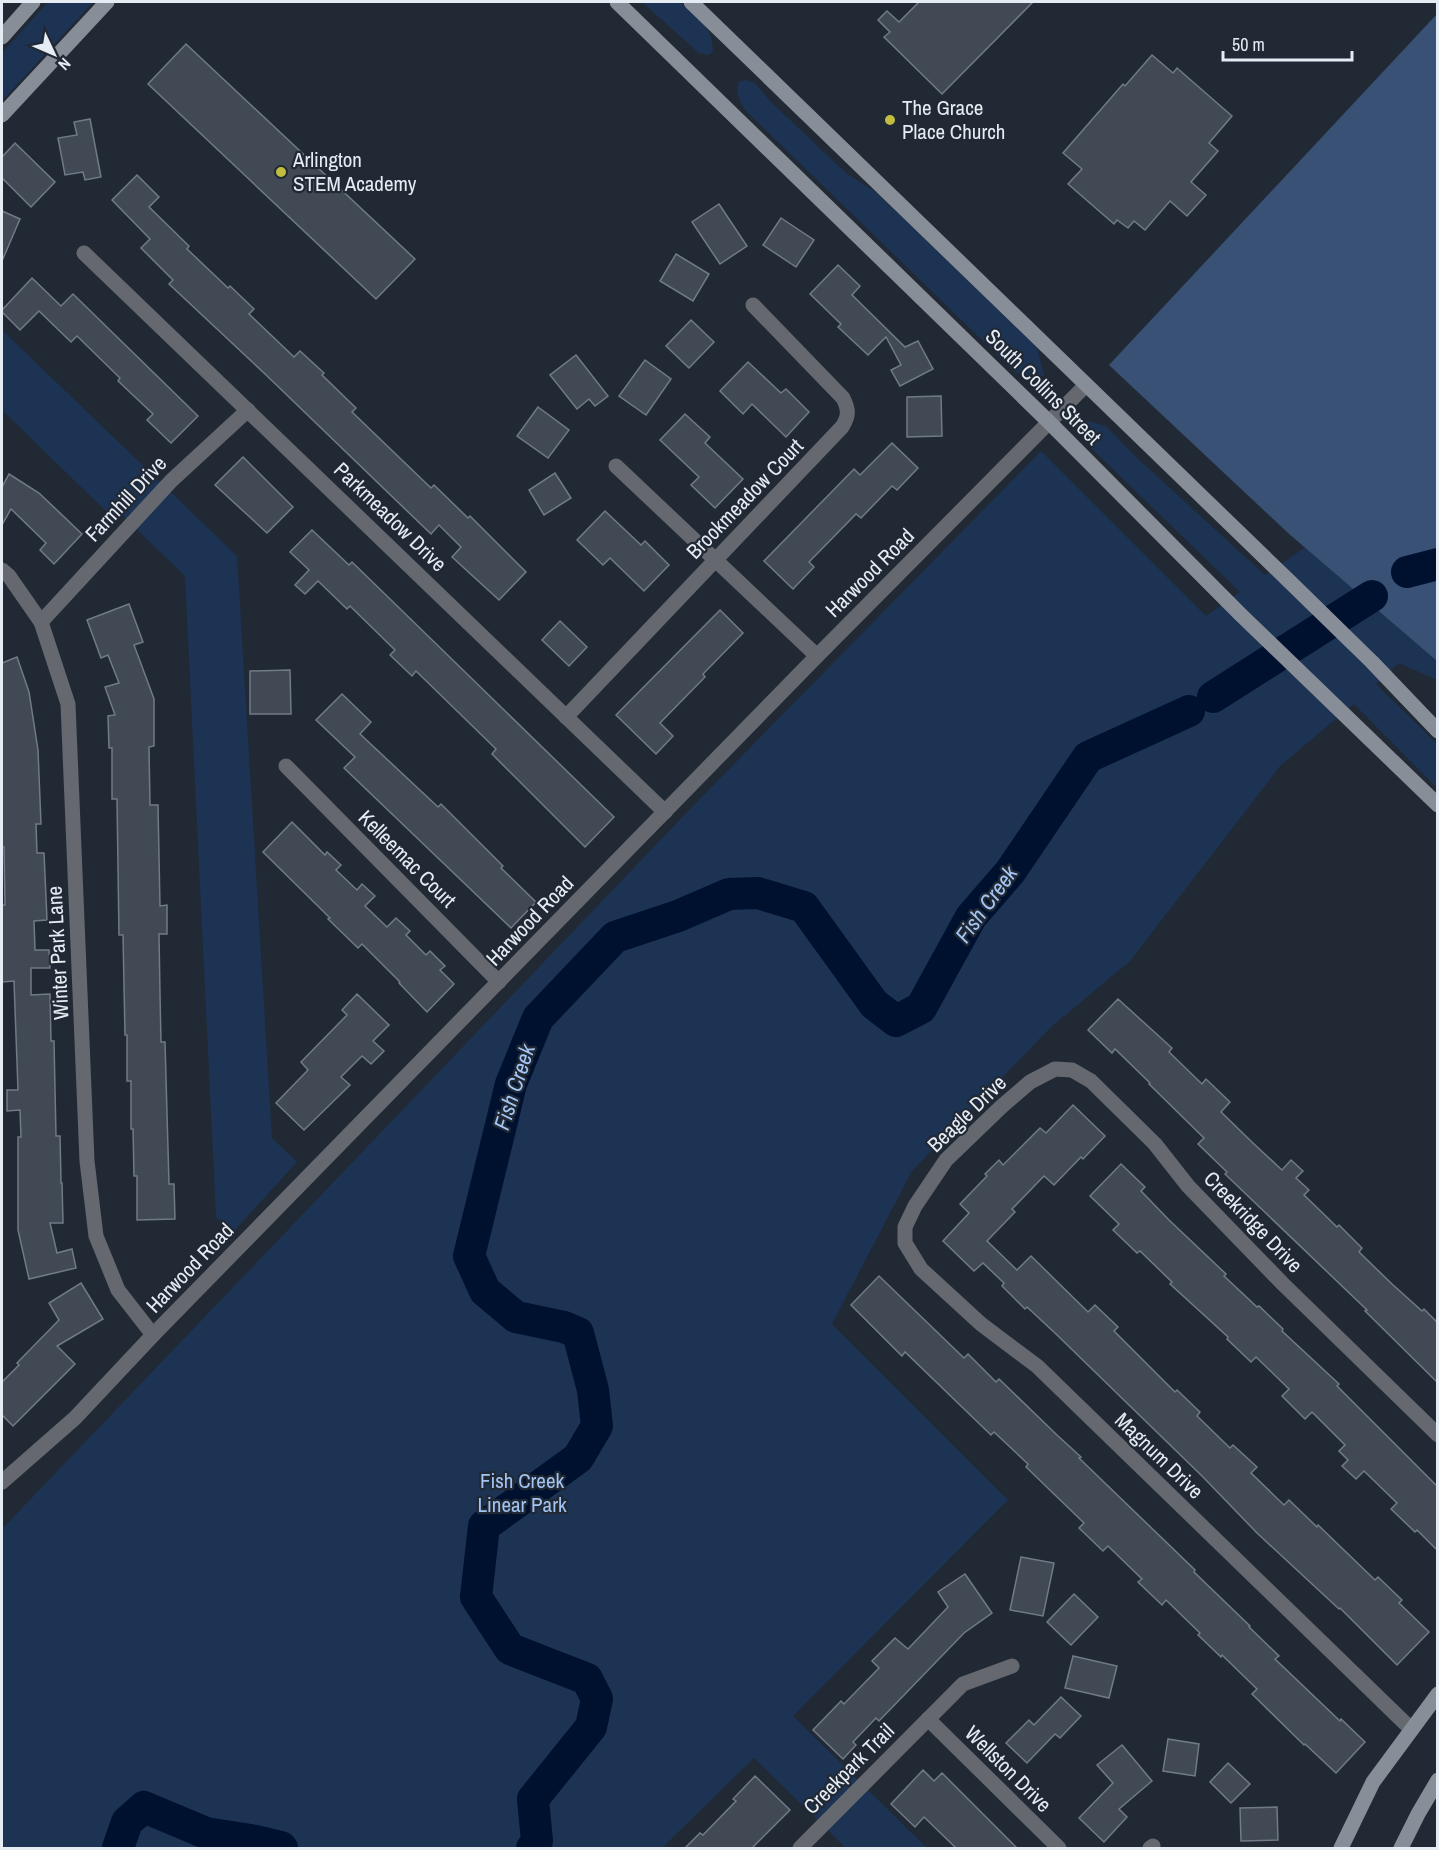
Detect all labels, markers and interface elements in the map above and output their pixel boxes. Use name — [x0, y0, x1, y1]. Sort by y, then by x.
north arrow — [24, 24, 84, 84]
scale bar — [1223, 24, 1352, 62]
text: 50 m — [1232, 32, 1265, 57]
text: N — [54, 53, 76, 75]
place label: The Grace Place Church — [902, 93, 1005, 146]
marker: The Grace Place Church — [883, 113, 897, 127]
place label: Arlington STEM Academy — [292, 145, 417, 198]
marker: Arlington STEM Academy — [274, 165, 288, 179]
street label: South Collins Street — [979, 322, 1108, 451]
street label: Brookmeadow Court — [680, 432, 810, 565]
street label: Farmhill Drive — [78, 450, 173, 548]
street label: Parkmeadow Drive — [328, 455, 453, 578]
street label: Harwood Road — [819, 522, 921, 624]
street label: Kelleemac Court — [352, 803, 463, 914]
water label: Fish Creek — [948, 859, 1025, 949]
street label: Harwood Road — [479, 869, 580, 972]
street label: Winter Park Lane — [40, 885, 75, 1021]
water label: Fish Creek — [486, 1039, 542, 1134]
street label: Beagle Drive — [921, 1069, 1013, 1159]
street label: Creekridge Drive — [1197, 1164, 1309, 1279]
street label: Harwood Road — [139, 1216, 240, 1319]
street label: Magnum Drive — [1109, 1406, 1210, 1505]
park label: Fish Creek Linear Park — [477, 1466, 567, 1519]
street label: Creekpark Trail — [797, 1717, 901, 1821]
street label: Wellston Drive — [959, 1719, 1058, 1818]

